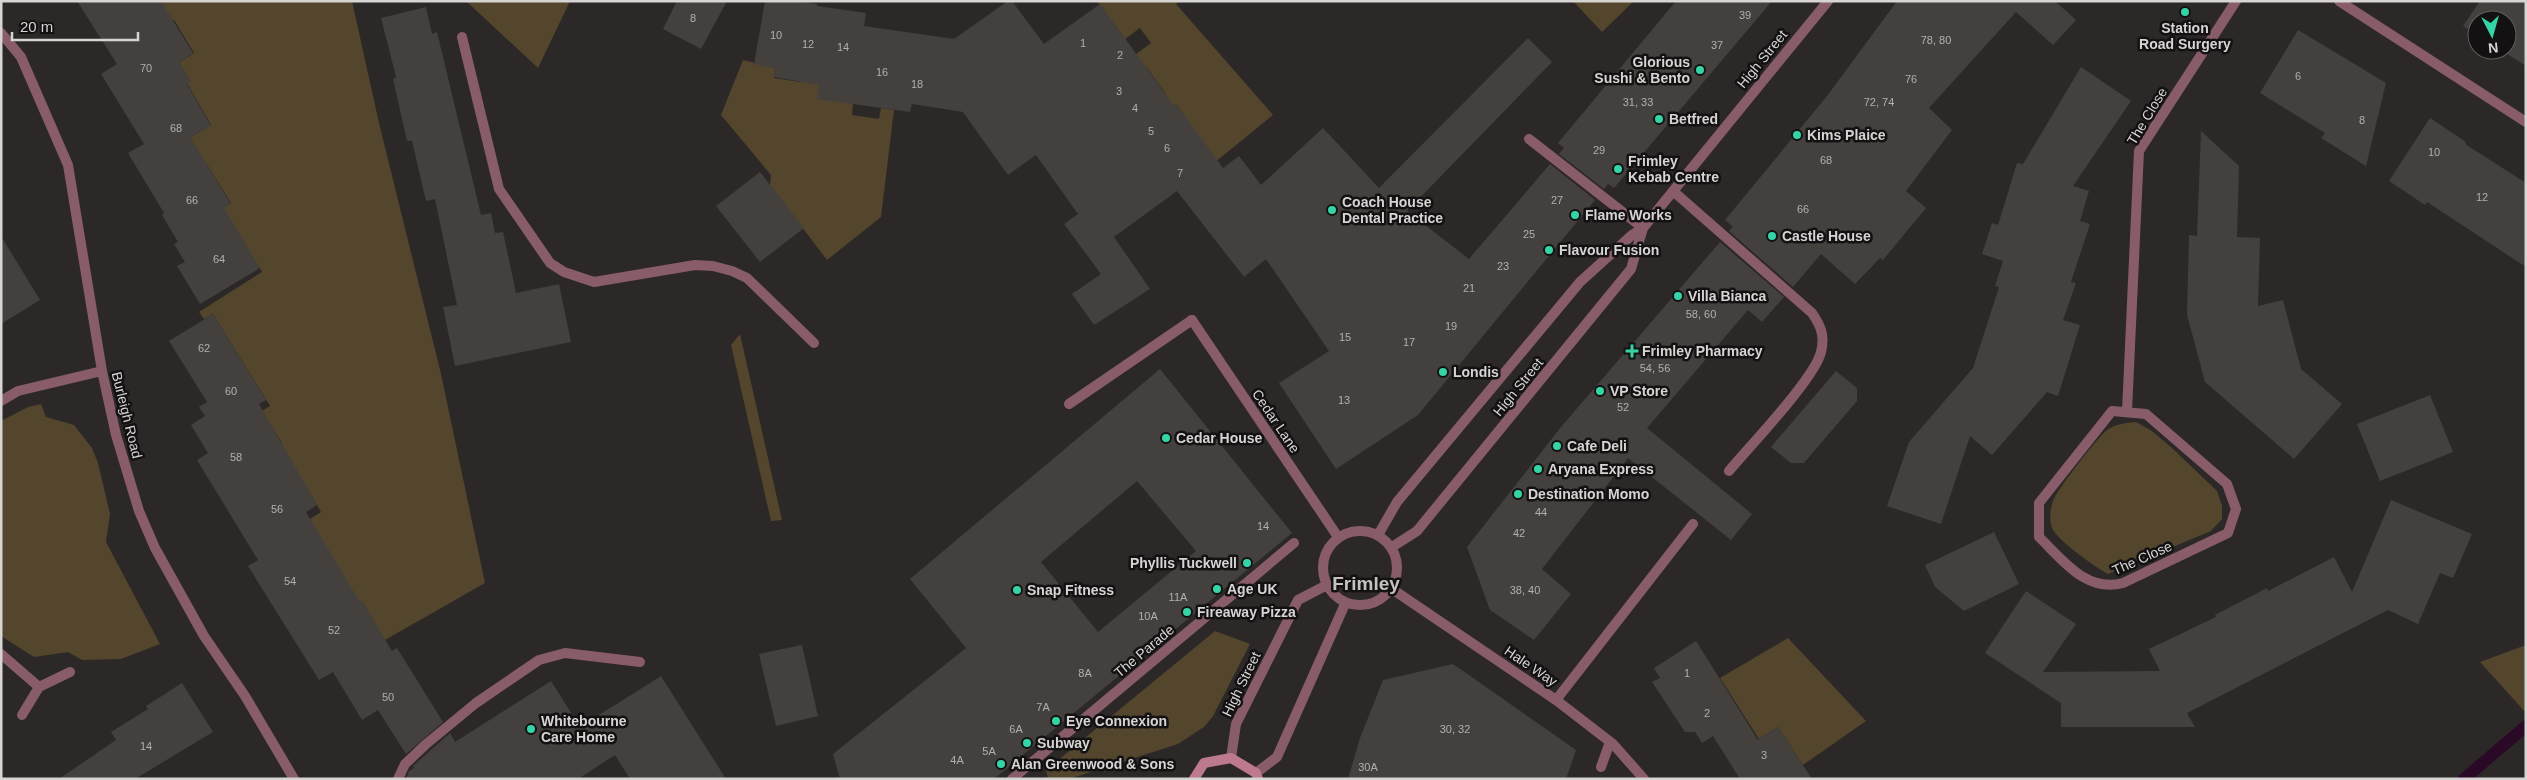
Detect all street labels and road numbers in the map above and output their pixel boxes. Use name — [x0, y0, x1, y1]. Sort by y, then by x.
street label: High Street — [1734, 27, 1790, 91]
street label: The Close — [2124, 84, 2170, 147]
street label: High Street — [1490, 355, 1546, 419]
street label: Burleigh Road — [109, 370, 145, 460]
street label: Cedar Lane — [1249, 386, 1303, 456]
street label: The Close — [2110, 538, 2175, 578]
street label: The Parade — [1111, 621, 1177, 681]
street label: Hale Way — [1502, 643, 1560, 689]
street label: High Street — [1218, 649, 1264, 719]

